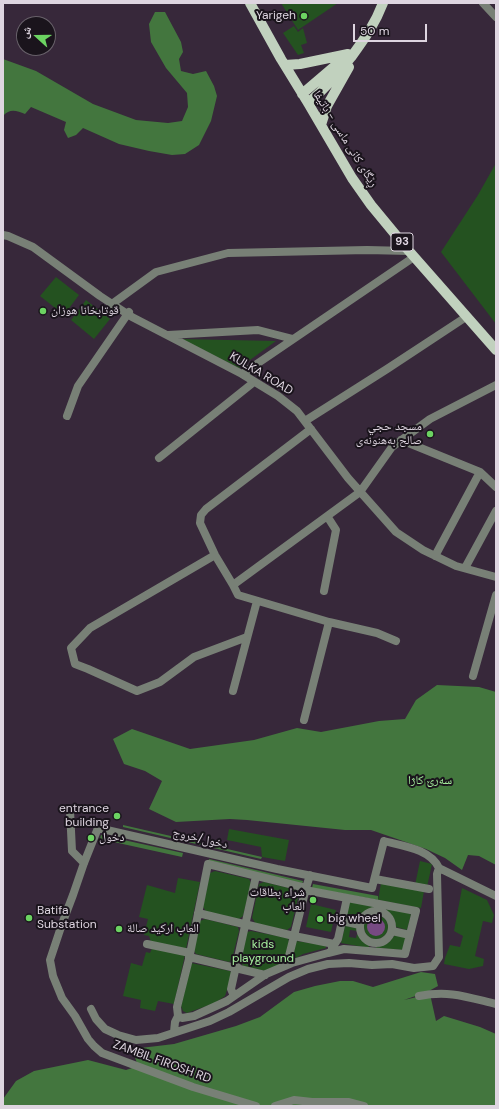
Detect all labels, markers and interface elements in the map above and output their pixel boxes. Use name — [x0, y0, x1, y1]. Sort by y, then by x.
place label: Yarigeh — [256, 9, 296, 23]
marker: Yarigeh — [299, 11, 309, 21]
north arrow — [16, 16, 56, 56]
scale bar — [355, 16, 429, 42]
text: 50 m — [360, 23, 389, 39]
text: ش — [17, 24, 34, 40]
street label: ڕێگای کانی ماسی - باتيفا — [310, 88, 380, 190]
road number: 93 — [391, 233, 413, 251]
place label: قوتابخانا هوزان — [51, 304, 119, 318]
marker: قوتابخانا هوزان — [38, 306, 48, 316]
street label: KULKA ROAD — [227, 349, 295, 399]
place label: مسجد حجي صالح بەھنونەی — [356, 420, 422, 448]
marker: مسجد حجي صالح بەھنونەی — [425, 429, 435, 439]
park label: سەرێ کاژا — [408, 774, 452, 788]
place label: entrance building — [59, 802, 109, 830]
marker: entrance building — [112, 811, 122, 821]
street label: دخول/خروج — [171, 826, 229, 852]
place label: دخول — [99, 831, 124, 845]
marker: دخول — [86, 833, 96, 843]
place label: شراء بطاقات العاب — [250, 886, 305, 914]
marker: شراء بطاقات العاب — [308, 895, 318, 905]
place label: Batifa Substation — [37, 904, 97, 932]
place label: big wheel — [328, 912, 381, 926]
marker: Batifa Substation — [24, 913, 34, 923]
marker: big wheel — [315, 914, 325, 924]
place label: العاب اركيد صالة — [127, 922, 199, 936]
marker: العاب اركيد صالة — [114, 924, 124, 934]
park label: kids playground — [232, 938, 294, 966]
street label: ZAMBIL FIROSH RD — [111, 1038, 213, 1086]

